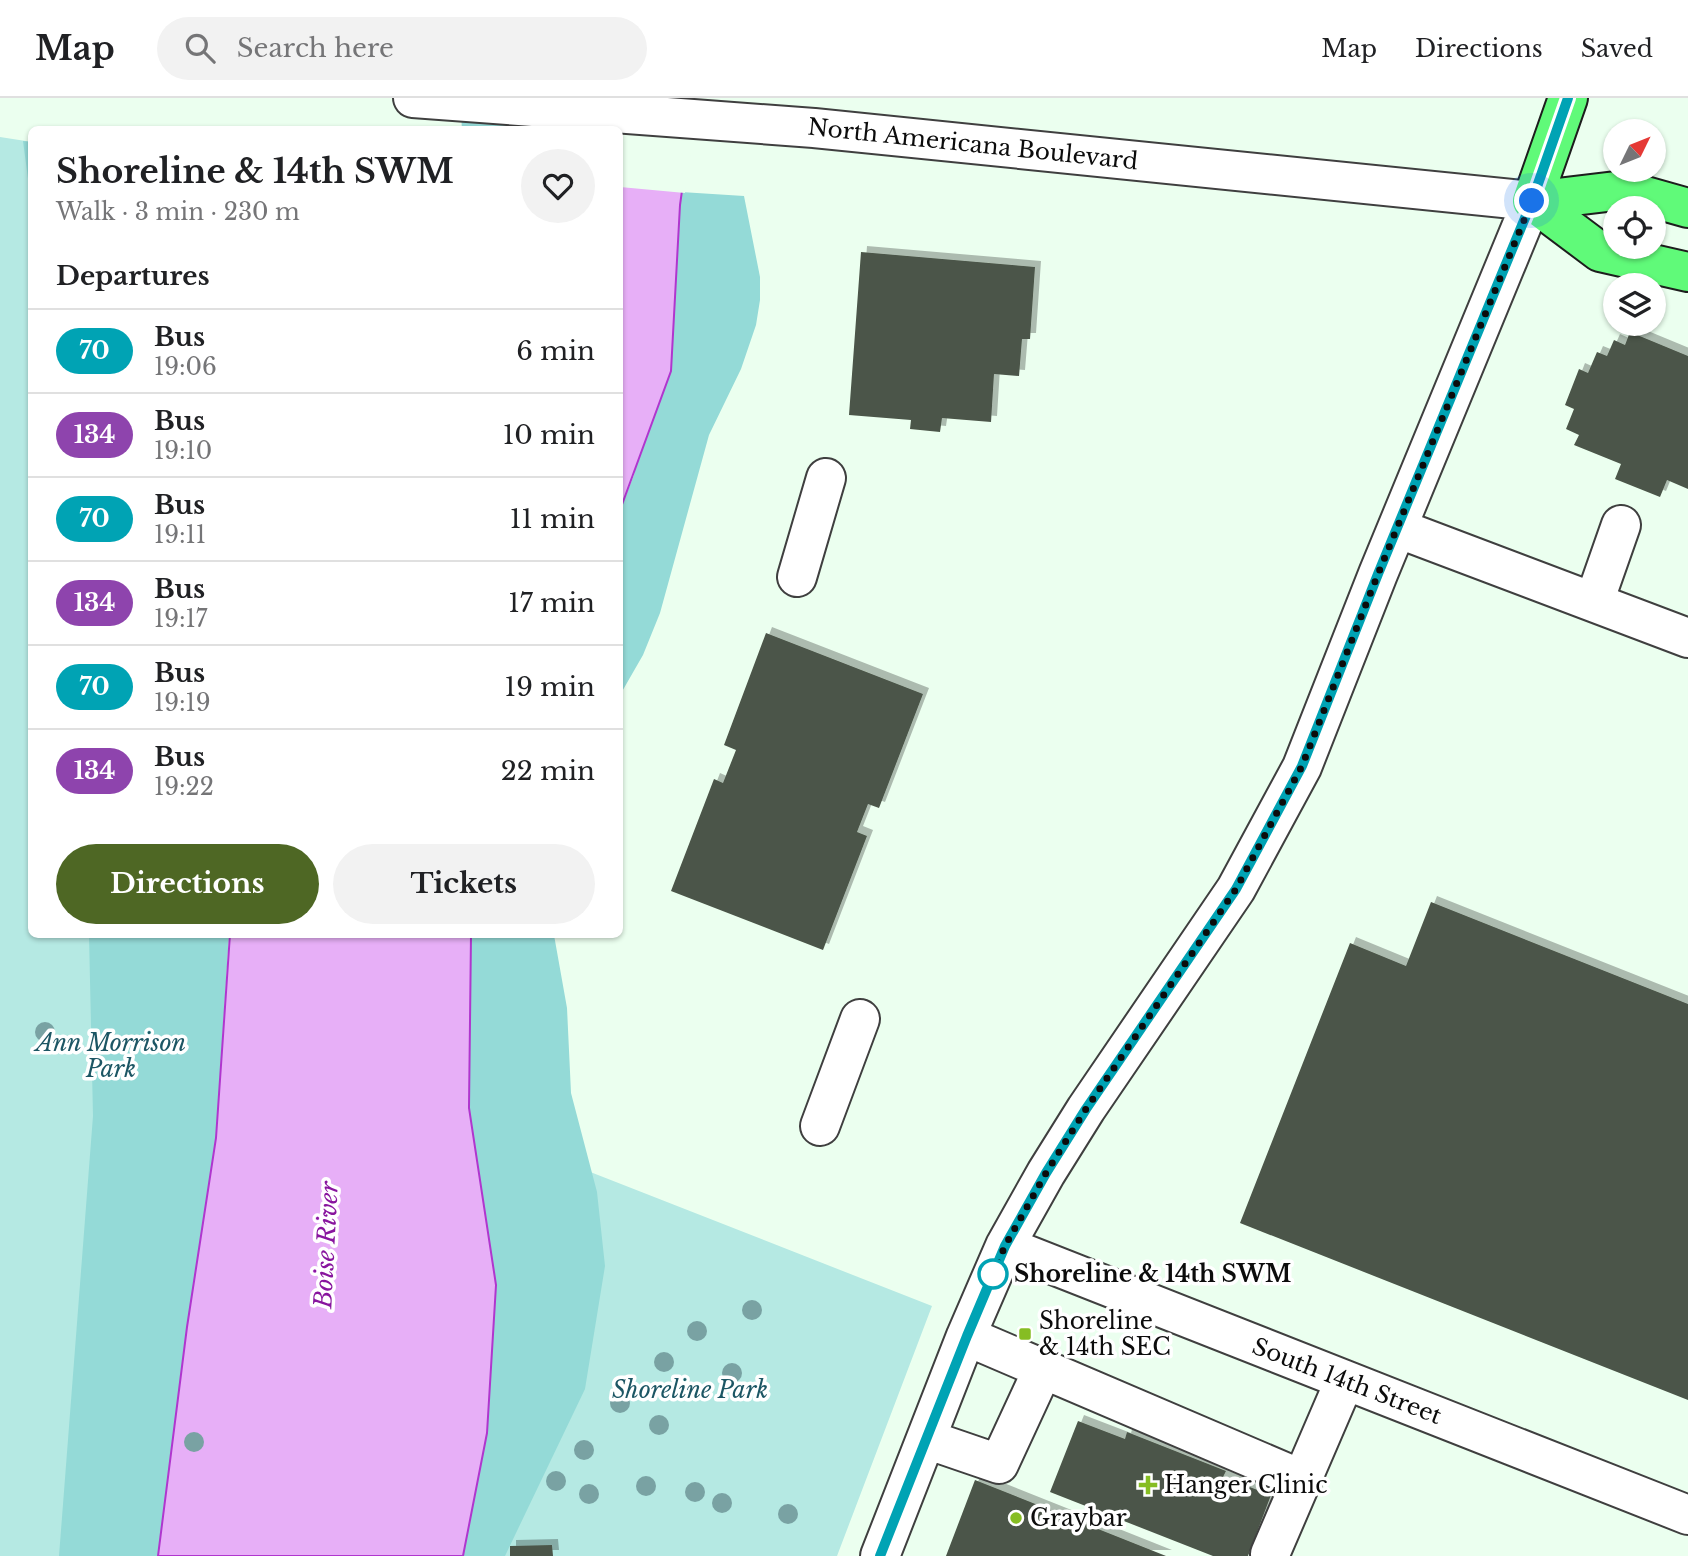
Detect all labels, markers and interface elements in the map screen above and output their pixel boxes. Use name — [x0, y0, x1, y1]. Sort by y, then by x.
search box — [157, 17, 647, 80]
text: Map — [35, 28, 115, 69]
icon: search — [181, 29, 219, 67]
text: Search here — [237, 32, 394, 64]
text: Map — [1321, 34, 1377, 63]
text: Directions — [1415, 34, 1543, 63]
text: Saved — [1581, 34, 1653, 63]
street label: North Americana Boulevard — [806, 113, 1140, 175]
north arrow — [1603, 119, 1666, 182]
map controls — [1603, 119, 1666, 336]
button: heart — [521, 149, 595, 223]
text: Shoreline & 14th SWM — [56, 151, 454, 192]
your location — [1514, 183, 1549, 218]
button: locate — [1603, 196, 1666, 259]
text: Walk · 3 min · 230 m — [56, 198, 300, 226]
text: Departures — [56, 260, 210, 292]
button: layers — [1603, 273, 1666, 336]
text: Bus — [154, 321, 205, 353]
text: 6 min — [516, 335, 595, 367]
text: 70 — [79, 336, 110, 365]
text: 19:06 — [154, 353, 217, 381]
text: Bus — [154, 405, 205, 437]
text: 10 min — [503, 419, 595, 451]
text: 134 — [74, 420, 115, 449]
text: 19:10 — [154, 437, 212, 465]
text: Bus — [154, 489, 205, 521]
text: 11 min — [510, 503, 595, 535]
text: 70 — [79, 504, 110, 533]
text: 19:11 — [154, 521, 206, 549]
text: Bus — [154, 573, 205, 605]
text: 17 min — [508, 587, 595, 619]
text: 134 — [74, 588, 115, 617]
text: 19:17 — [154, 605, 207, 633]
text: Bus — [154, 657, 205, 689]
text: 19 min — [505, 671, 595, 703]
text: 70 — [79, 672, 110, 701]
text: 19:19 — [154, 689, 211, 717]
text: Bus — [154, 741, 205, 773]
text: 22 min — [501, 755, 595, 787]
text: 134 — [74, 756, 115, 785]
text: 19:22 — [154, 773, 214, 801]
button: Directions — [56, 844, 319, 924]
button: Tickets — [333, 844, 595, 924]
park label: Ann Morrison Park — [33, 1029, 186, 1083]
water label: Boise River — [308, 1180, 344, 1310]
marker: Shoreline & 14th SWM — [978, 1259, 1008, 1289]
place label: Shoreline & 14th SWM — [1014, 1260, 1291, 1288]
place label: Shoreline & 14th SEC — [1039, 1307, 1171, 1361]
marker: Shoreline & 14th SEC — [1017, 1326, 1033, 1342]
street label: South 14th Street — [1248, 1332, 1446, 1430]
park label: Shoreline Park — [612, 1376, 768, 1404]
place label: Hanger Clinic — [1164, 1471, 1327, 1499]
marker: Hanger Clinic — [1138, 1475, 1158, 1495]
place label: Graybar — [1030, 1504, 1127, 1532]
marker: Graybar — [1008, 1510, 1024, 1526]

